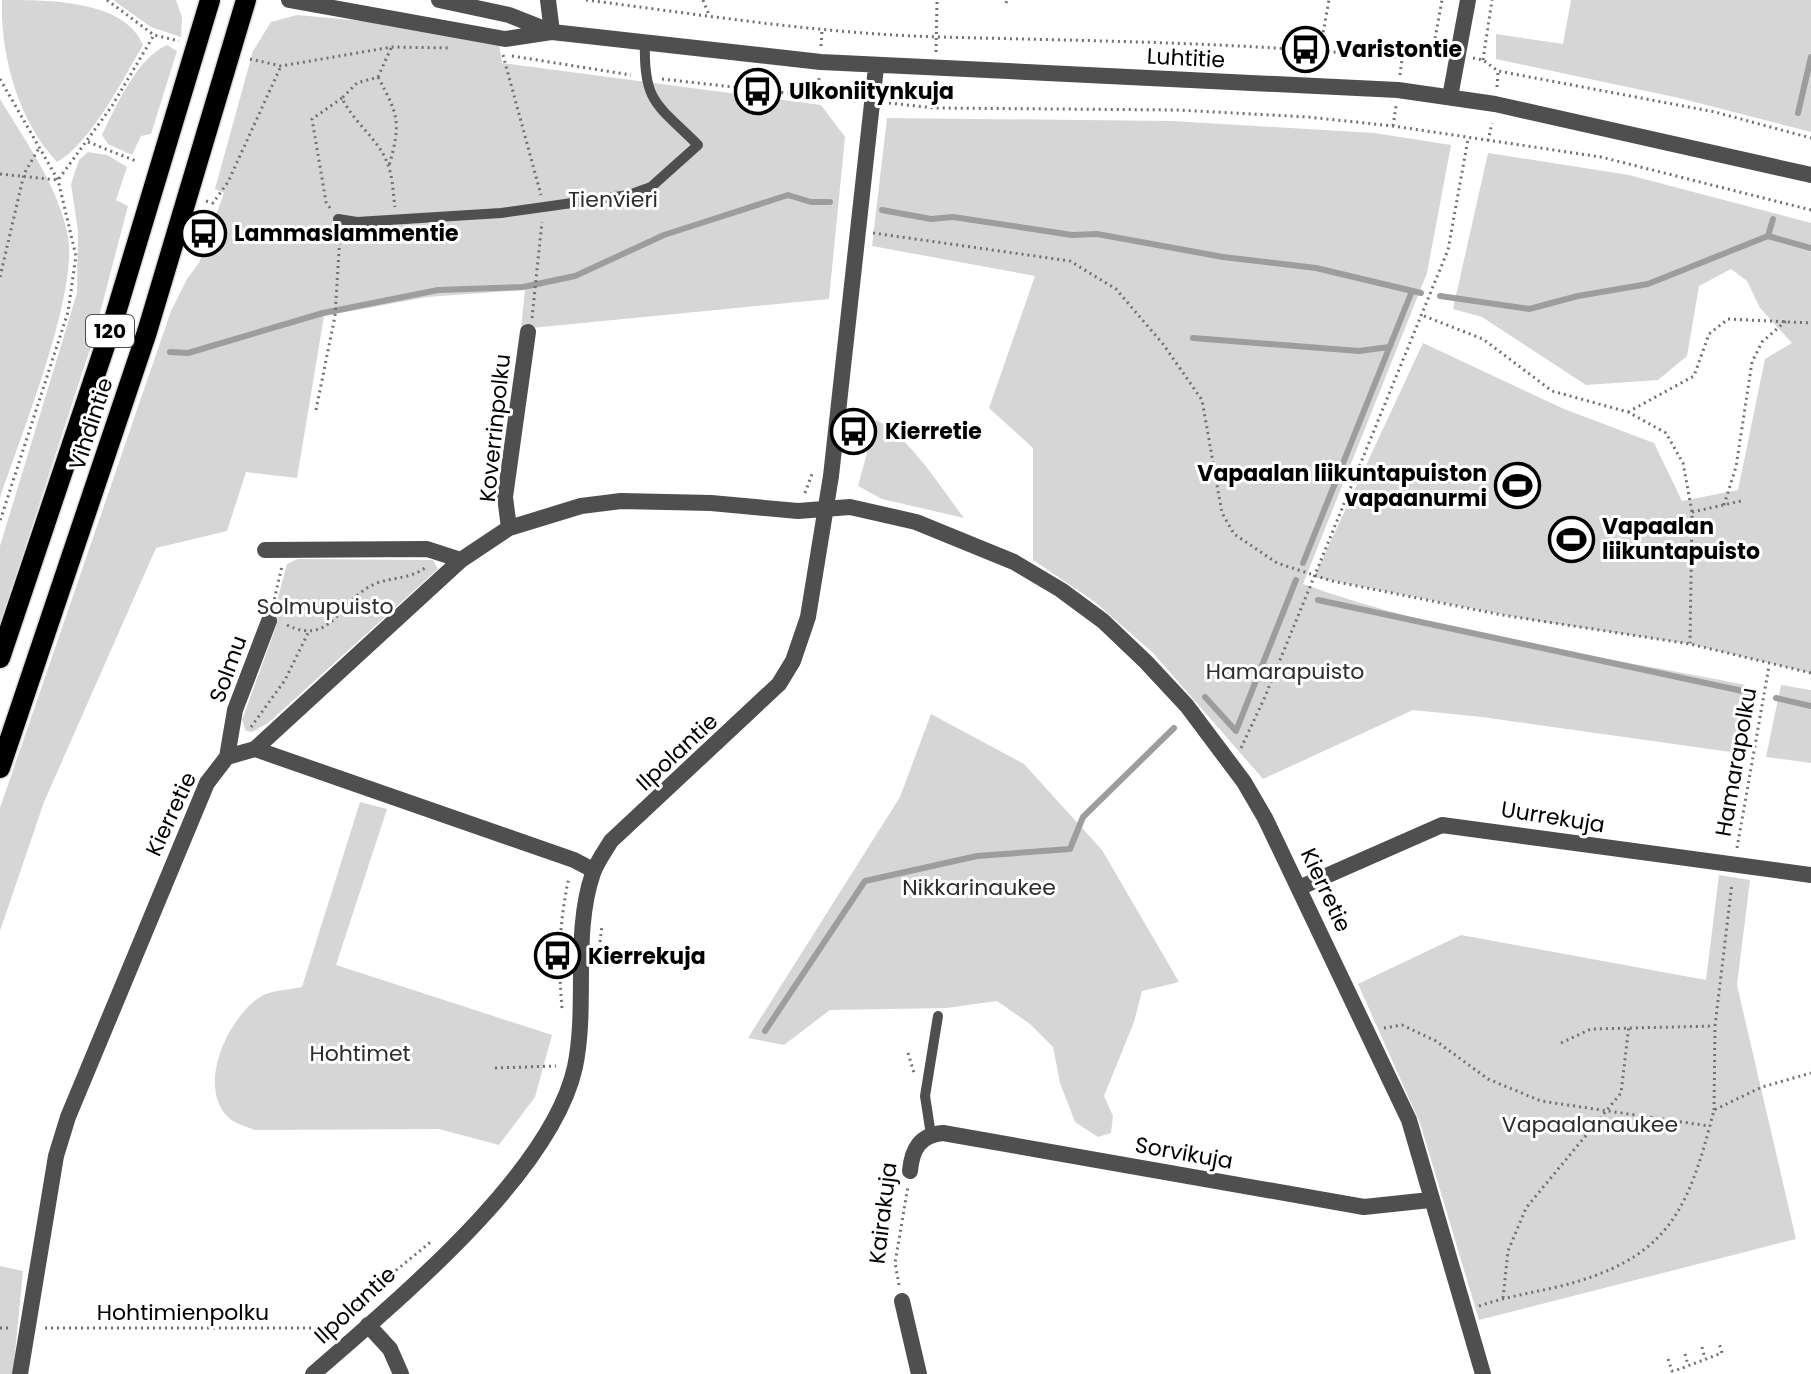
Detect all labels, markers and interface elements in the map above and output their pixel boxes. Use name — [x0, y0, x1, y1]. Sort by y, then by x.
bus stop icon: Varistontie — [1281, 25, 1329, 73]
place label: Varistontie — [1336, 34, 1462, 65]
street label: Luhtitie — [1146, 40, 1226, 76]
bus stop icon: Ulkoniitynkuja — [734, 67, 782, 115]
place label: Ulkoniitynkuja — [789, 76, 954, 107]
park label: Tienvieri — [568, 184, 658, 215]
bus stop icon: Lammaslammentie — [179, 209, 227, 257]
place label: Lammaslammentie — [234, 218, 459, 249]
road number: 120 — [86, 315, 134, 347]
street label: Koverrinpolku — [472, 352, 518, 504]
street label: Vihdintie — [61, 374, 121, 474]
bus stop icon: Kierretie — [830, 407, 878, 455]
place label: Kierretie — [885, 416, 982, 447]
place label: Vapaalan liikuntapuiston vapaanurmi — [1197, 458, 1487, 514]
sports icon: Vapaalan liikuntapuiston vapaanurmi — [1494, 462, 1542, 510]
place label: Vapaalan liikuntapuisto — [1602, 511, 1760, 567]
sports icon: Vapaalan liikuntapuisto — [1547, 515, 1595, 563]
park label: Solmupuisto — [256, 591, 394, 622]
street label: Solmu — [202, 631, 254, 707]
park label: Hamarapuisto — [1206, 656, 1364, 687]
street label: Hamarapolku — [1708, 685, 1764, 839]
street label: Ilpolantie — [629, 706, 725, 798]
street label: Kierretie — [138, 767, 204, 861]
street label: Uurrekuja — [1499, 793, 1607, 841]
street label: Kierretie — [1293, 843, 1359, 937]
park label: Nikkarinaukee — [902, 872, 1056, 903]
bus stop icon: Kierrekuja — [533, 932, 581, 980]
place label: Kierrekuja — [588, 941, 706, 972]
park label: Hohtimet — [309, 1038, 411, 1069]
park label: Vapaalanaukee — [1502, 1109, 1678, 1140]
street label: Sorvikuja — [1133, 1129, 1235, 1177]
street label: Kairakuja — [861, 1160, 905, 1266]
street label: Ilpolantie — [307, 1259, 403, 1351]
street label: Hohtimienpolku — [97, 1297, 269, 1328]

